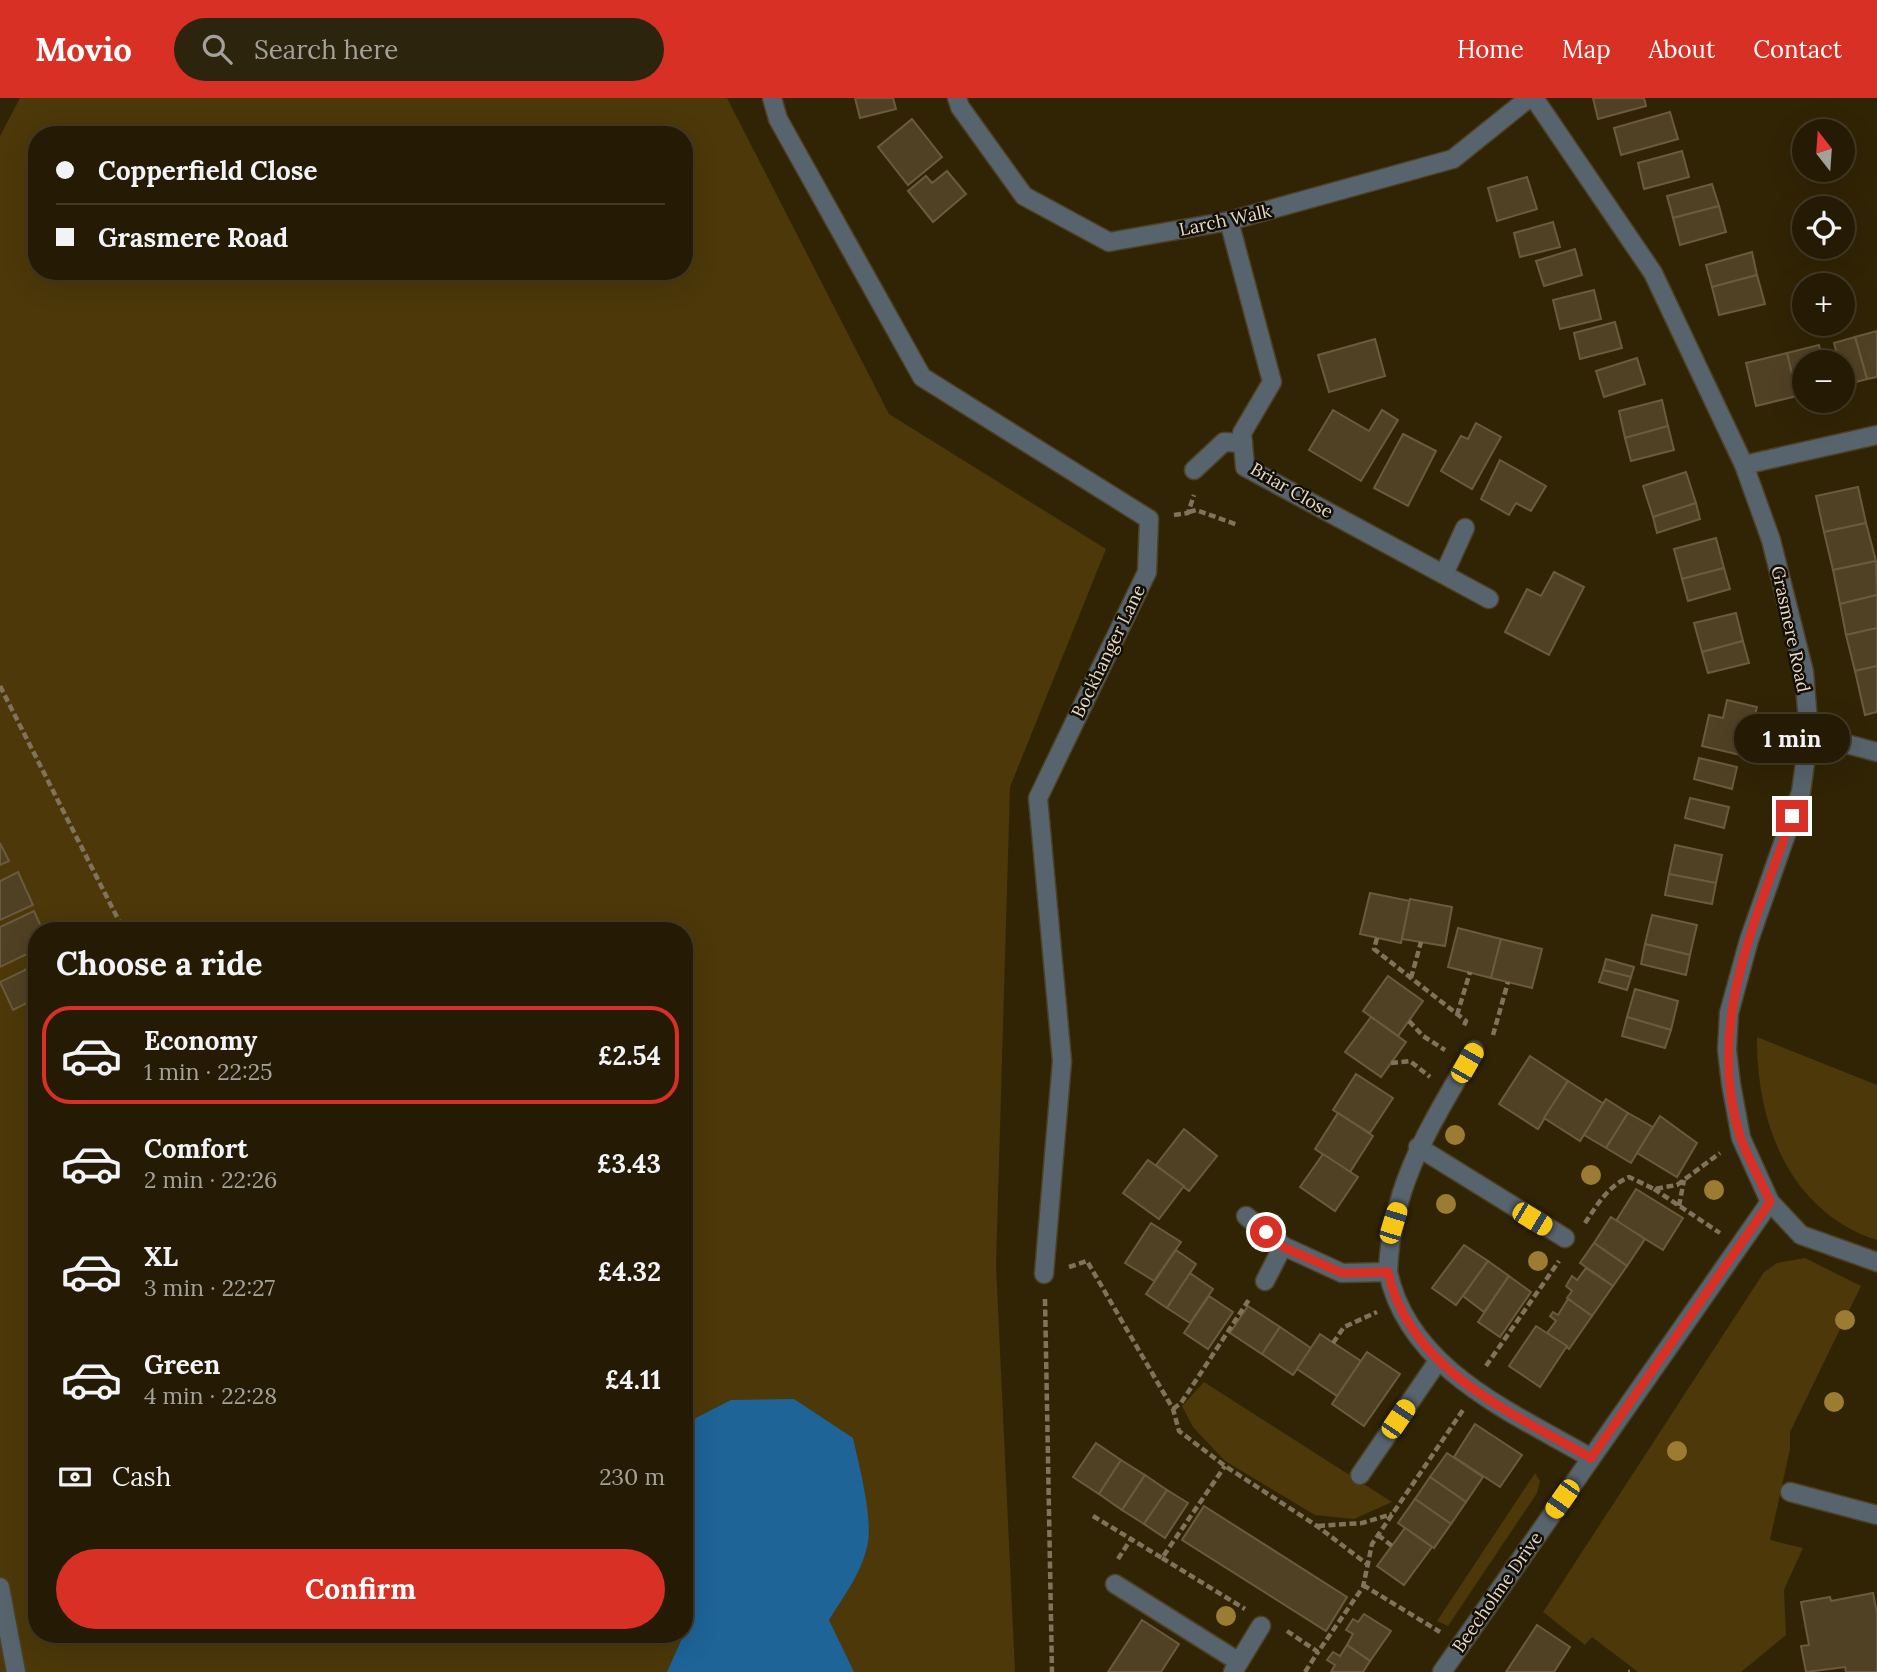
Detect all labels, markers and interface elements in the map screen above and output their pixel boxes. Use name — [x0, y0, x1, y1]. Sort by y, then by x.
search box — [174, 18, 664, 81]
text: Movio — [35, 28, 132, 70]
icon: search — [198, 30, 236, 68]
text: Search here — [254, 33, 398, 66]
text: Home — [1457, 34, 1524, 65]
text: Map — [1562, 34, 1611, 65]
text: About — [1649, 34, 1715, 65]
text: Contact — [1753, 34, 1842, 65]
north arrow — [1792, 119, 1855, 182]
map controls — [1792, 119, 1855, 413]
text: Copperfield Close — [98, 154, 317, 187]
button: locate — [1792, 196, 1855, 259]
street label: Larch Walk — [1177, 199, 1274, 241]
text: Grasmere Road — [98, 221, 288, 254]
button: + — [1792, 273, 1855, 336]
button: − — [1792, 350, 1855, 413]
street label: Briar Close — [1246, 457, 1338, 523]
street label: Grasmere Road — [1766, 564, 1816, 695]
street label: Bockhanger Lane — [1066, 581, 1150, 721]
callout: 1 min — [1734, 714, 1850, 764]
text: 1 min — [1763, 724, 1821, 753]
route end — [1776, 800, 1808, 832]
text: Choose a ride — [56, 943, 263, 984]
icon: car — [60, 1024, 123, 1087]
text: Economy — [144, 1024, 257, 1057]
text: £2.54 — [598, 1039, 661, 1072]
car — [1448, 1040, 1487, 1086]
text: 1 min · 22:25 — [144, 1057, 273, 1086]
icon: car — [60, 1132, 123, 1195]
text: Comfort — [144, 1132, 248, 1165]
text: £3.43 — [597, 1147, 661, 1180]
text: 2 min · 22:26 — [144, 1165, 277, 1194]
car — [1509, 1199, 1556, 1239]
car — [1377, 1200, 1410, 1246]
route start — [1250, 1216, 1282, 1248]
icon: car — [60, 1240, 123, 1303]
text: XL — [144, 1240, 178, 1273]
text: £4.32 — [597, 1255, 661, 1288]
text: 3 min · 22:27 — [144, 1273, 275, 1302]
icon: car — [60, 1348, 123, 1411]
text: Green — [144, 1348, 220, 1381]
text: £4.11 — [605, 1363, 661, 1396]
text: 4 min · 22:28 — [144, 1381, 277, 1410]
car — [1378, 1396, 1419, 1442]
icon: cash — [56, 1458, 94, 1496]
text: Cash — [112, 1460, 171, 1493]
text: 230 m — [599, 1462, 665, 1491]
car — [1542, 1476, 1583, 1522]
street label: Beecholme Drive — [1447, 1527, 1547, 1657]
button: Confirm — [56, 1549, 665, 1629]

